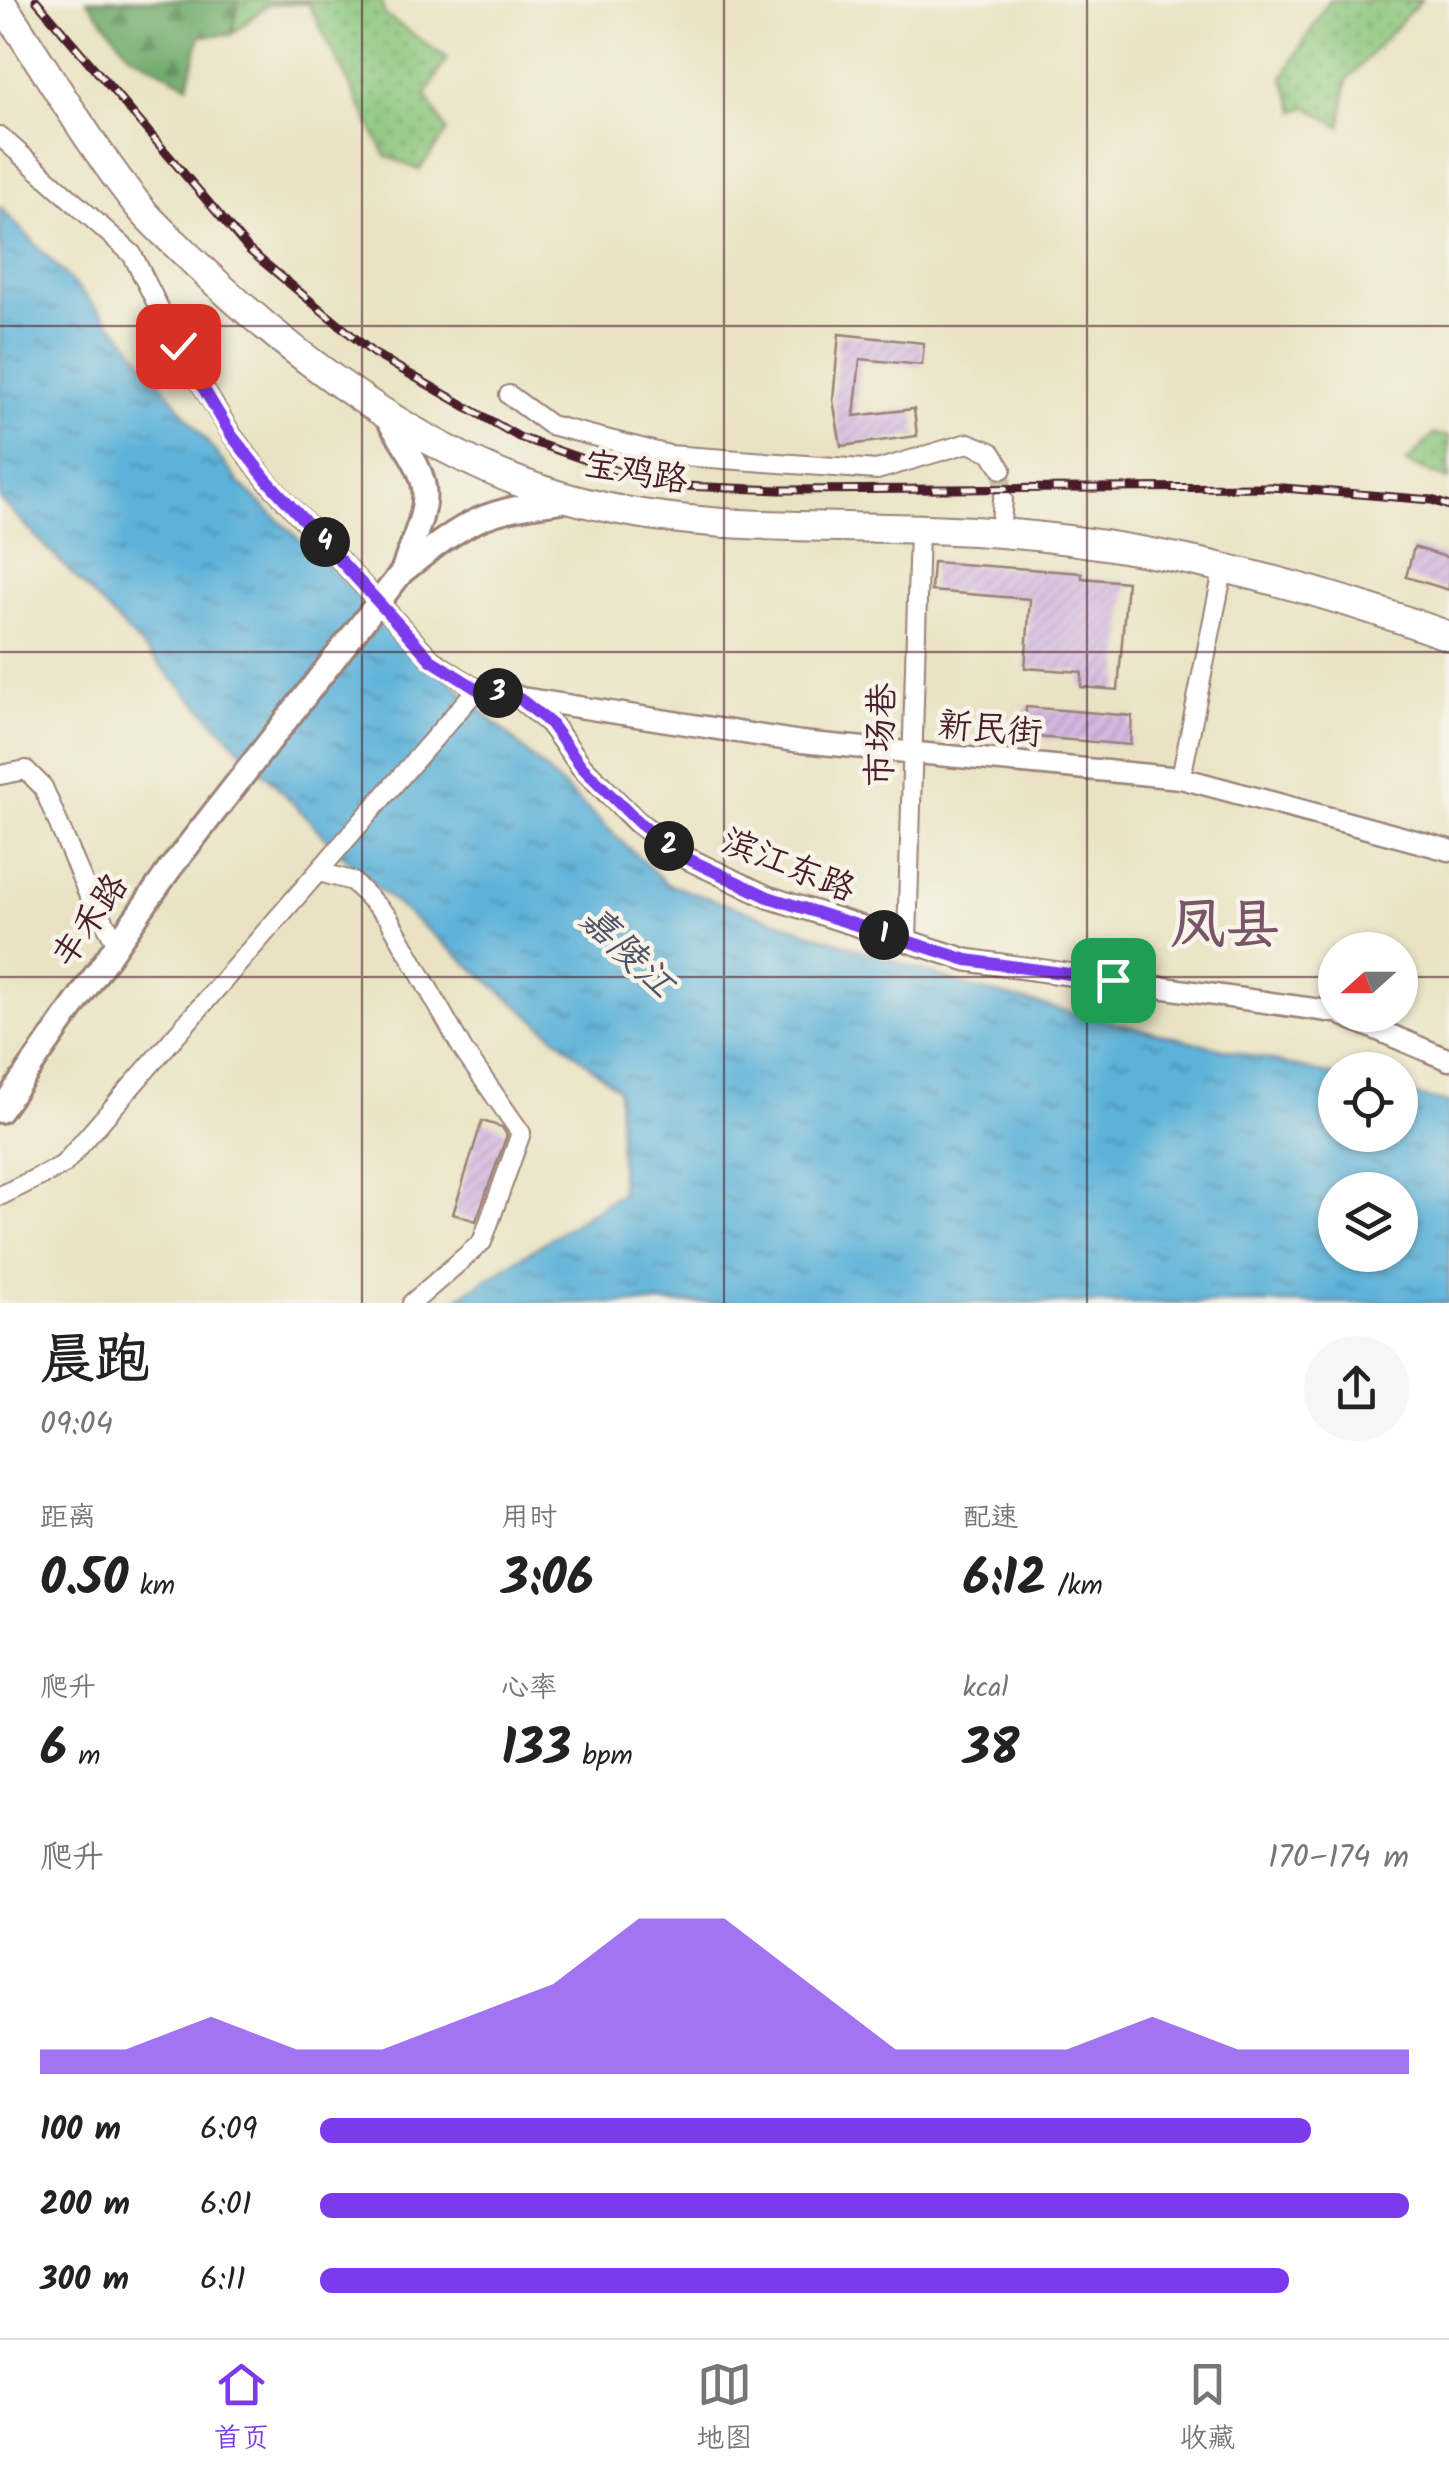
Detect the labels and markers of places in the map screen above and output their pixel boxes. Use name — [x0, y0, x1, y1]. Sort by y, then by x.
pin — [136, 304, 221, 389]
pin: 4 — [300, 517, 350, 567]
pin: 3 — [473, 668, 523, 718]
pin: 2 — [644, 821, 694, 871]
pin: 1 — [859, 910, 909, 960]
pin — [1071, 938, 1156, 1023]

